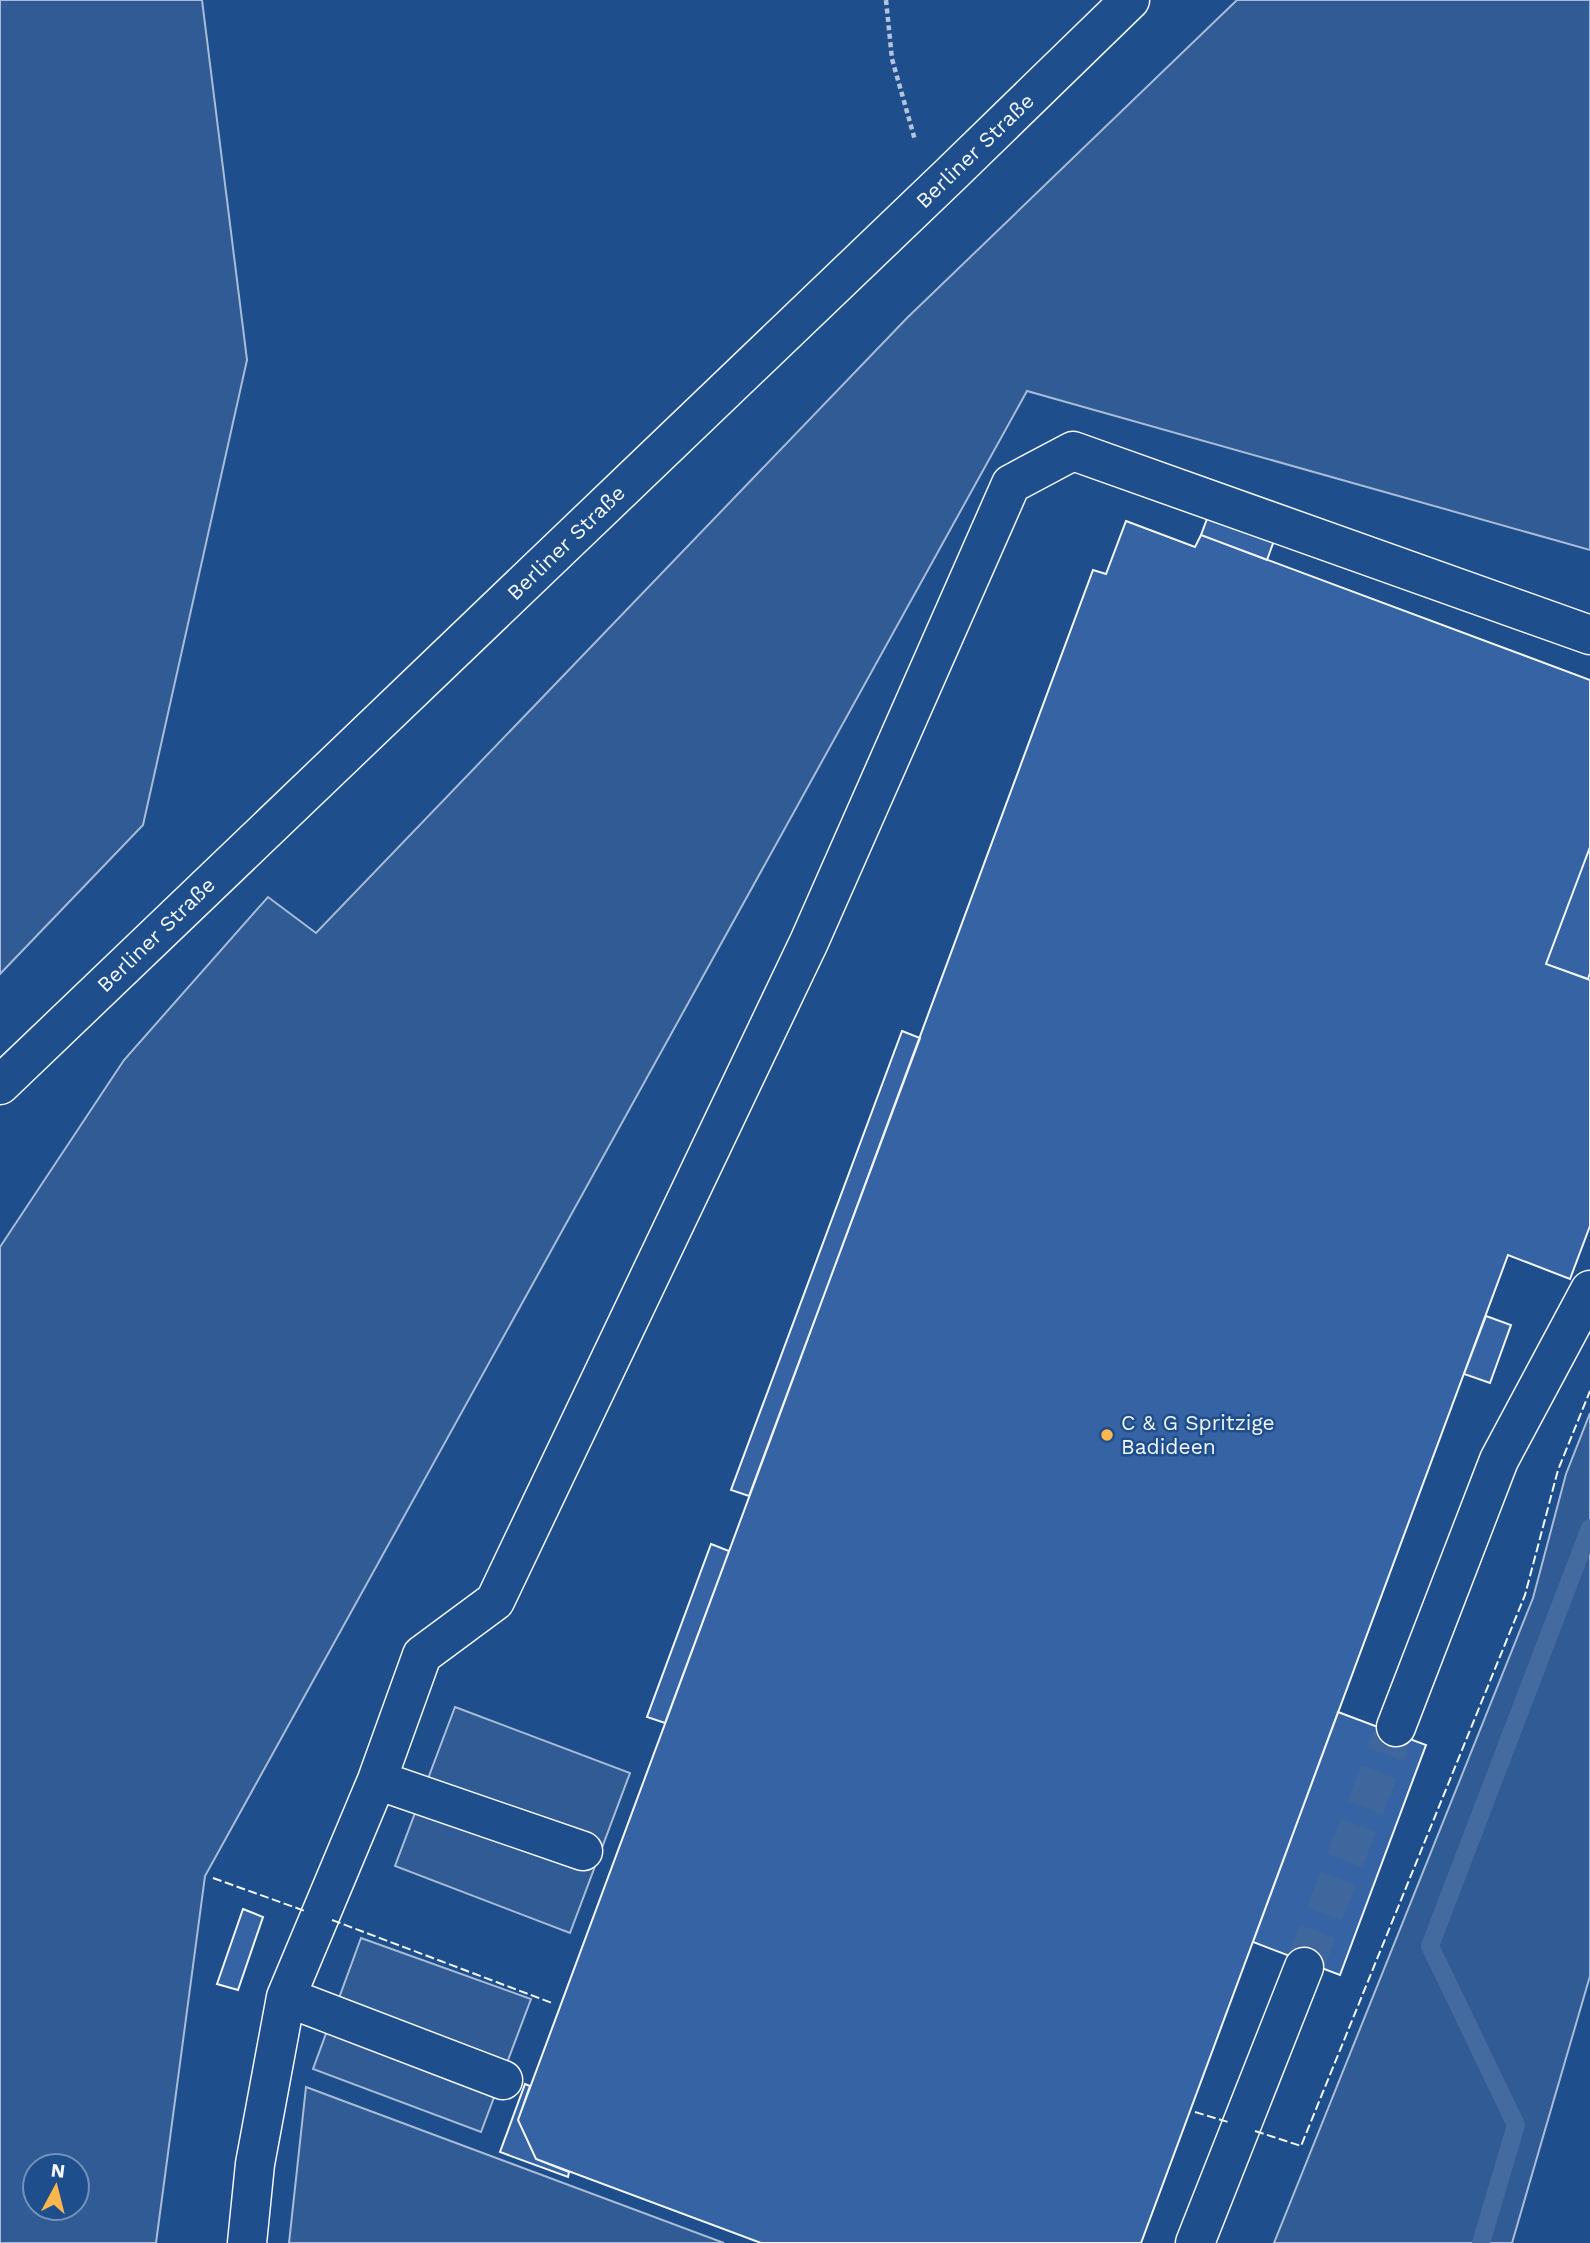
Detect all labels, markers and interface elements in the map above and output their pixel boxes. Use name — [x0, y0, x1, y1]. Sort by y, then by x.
street label: Berliner Straße — [910, 88, 1039, 213]
street label: Berliner Straße — [501, 480, 630, 605]
street label: Berliner Straße — [91, 872, 220, 997]
place label: C & G Spritzige Badideen — [1121, 1410, 1275, 1459]
marker: C & G Spritzige Badideen — [1099, 1427, 1115, 1443]
north arrow — [21, 2152, 91, 2222]
text: N — [50, 2158, 66, 2183]

